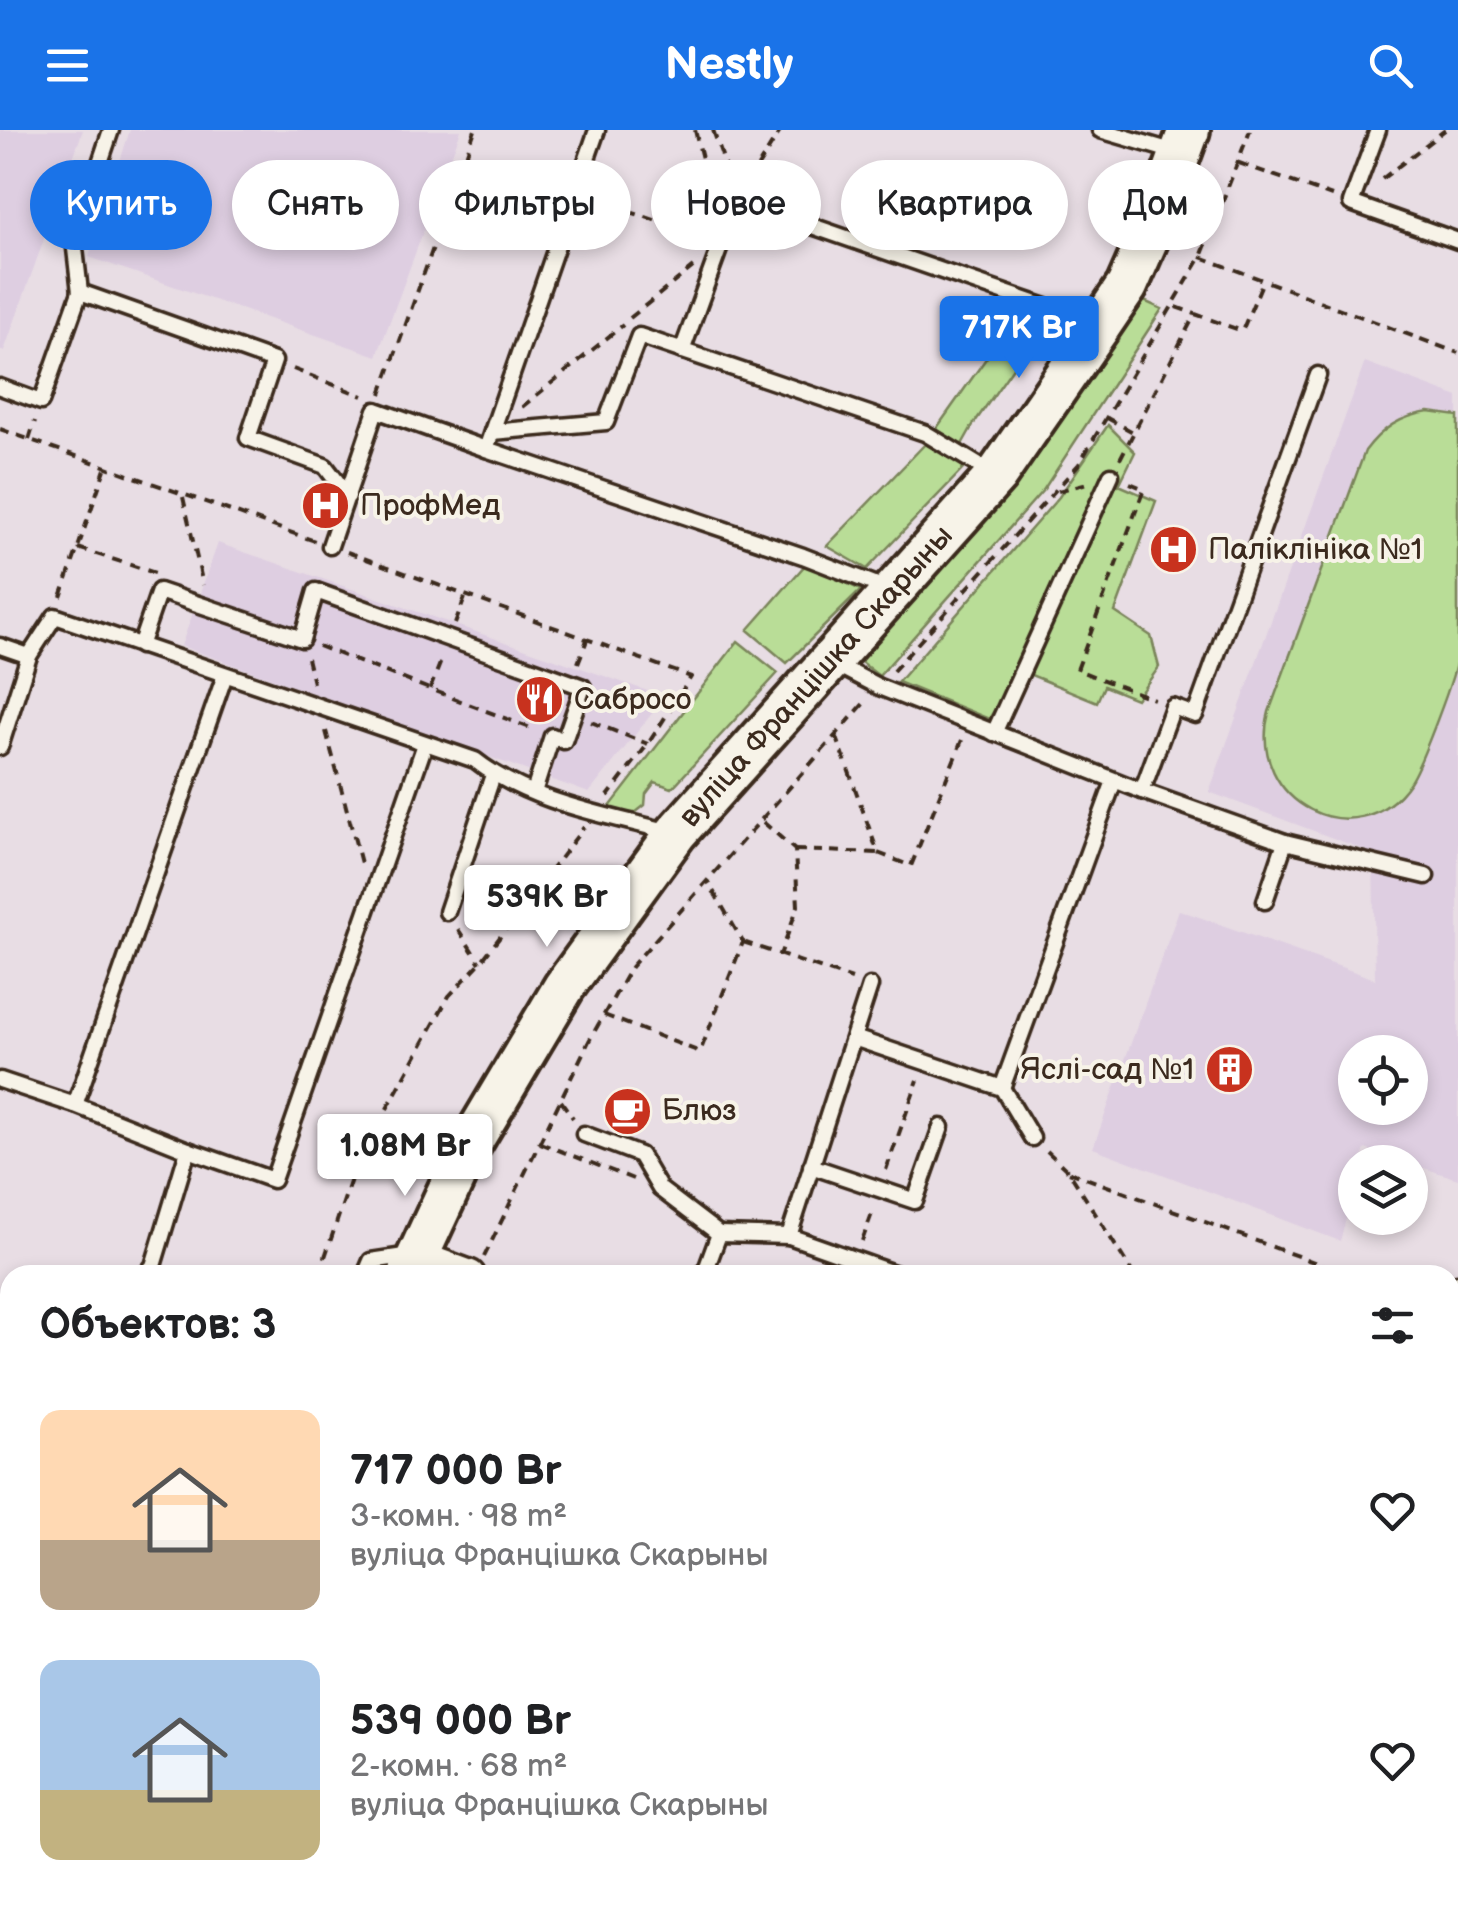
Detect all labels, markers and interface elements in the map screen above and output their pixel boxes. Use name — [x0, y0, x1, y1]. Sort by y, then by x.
icon: menu — [40, 38, 95, 93]
text: Nestly — [665, 38, 793, 93]
icon: search — [1363, 38, 1418, 93]
chip: Купить — [30, 160, 212, 250]
chip: Снять — [232, 160, 399, 250]
chip: Фильтры — [419, 160, 631, 250]
chip: Новое — [651, 160, 821, 250]
chip: Квартира — [841, 160, 1068, 250]
chip: Дом — [1088, 160, 1224, 250]
pin: 717K Br — [927, 296, 1111, 381]
text: 717K Br — [962, 309, 1076, 348]
hospital icon: ПрофМед — [299, 480, 351, 532]
place label: ПрофМед — [360, 488, 500, 524]
street label: вуліца Францішка Скарыны — [672, 518, 961, 835]
hospital icon: Паліклініка №1 — [1147, 524, 1199, 576]
place label: Паліклініка №1 — [1208, 532, 1422, 568]
restaurant icon: Сабросо — [513, 674, 565, 726]
place label: Сабросо — [574, 682, 691, 718]
pin: 539K Br — [455, 865, 639, 950]
text: 539K Br — [486, 878, 608, 917]
map controls — [1338, 1035, 1428, 1235]
button: locate — [1338, 1035, 1428, 1125]
building icon: Яслі-сад №1 — [1203, 1044, 1255, 1096]
place label: Яслі-сад №1 — [1020, 1052, 1194, 1088]
cafe icon: Блюз — [601, 1085, 653, 1137]
place label: Блюз — [662, 1093, 736, 1129]
pin: 1.08M Br — [302, 1114, 508, 1199]
text: 1.08M Br — [339, 1127, 471, 1166]
button: layers — [1338, 1145, 1428, 1235]
icon: filters — [1365, 1298, 1420, 1353]
text: Объектов: 3 — [40, 1300, 276, 1351]
text: 717 000 Br — [350, 1446, 562, 1497]
icon: home — [120, 1450, 240, 1570]
icon: heart — [1365, 1483, 1420, 1538]
text: 3-комн. · 98 m² — [350, 1497, 567, 1536]
text: вуліца Францішка Скарыны — [350, 1536, 768, 1575]
text: 539 000 Br — [350, 1696, 571, 1747]
icon: home — [120, 1700, 240, 1820]
icon: heart — [1365, 1733, 1420, 1788]
text: 2-комн. · 68 m² — [350, 1747, 567, 1786]
text: вуліца Францішка Скарыны — [350, 1786, 768, 1825]

